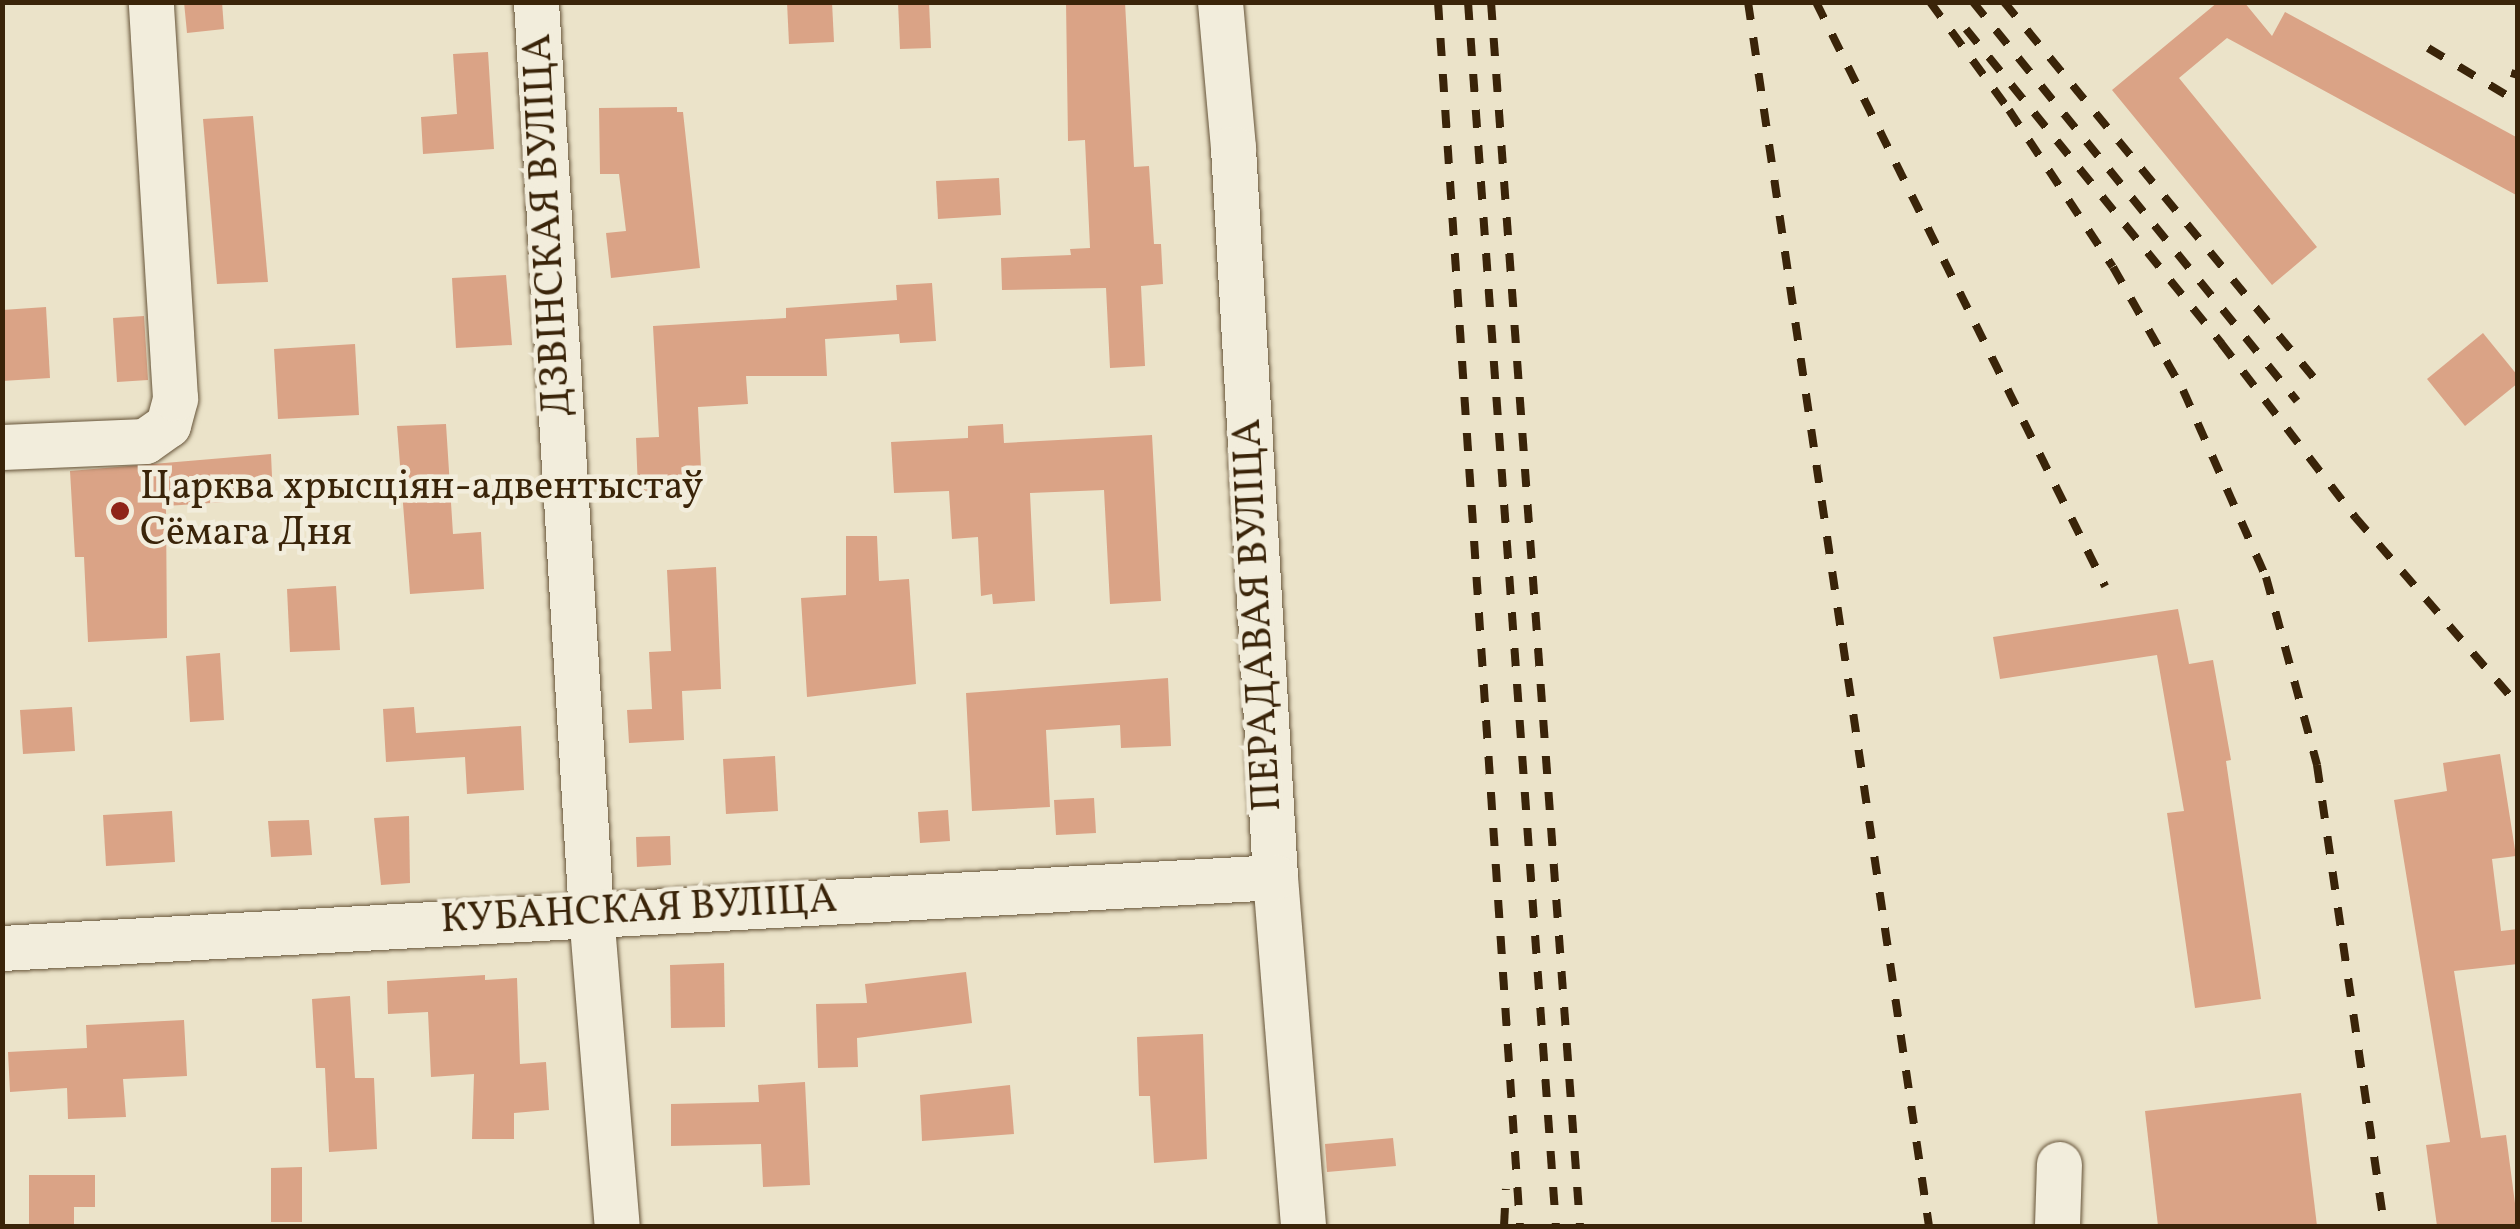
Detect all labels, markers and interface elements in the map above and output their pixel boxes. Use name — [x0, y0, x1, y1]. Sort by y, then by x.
street label: ДЗВІНСКАЯ ВУЛІЦА — [515, 32, 583, 418]
street label: ПЕРАДАВАЯ ВУЛІЦА — [1225, 417, 1293, 813]
place label: Царква хрысціян-адвентыстаў Сёмага Дня — [140, 464, 703, 558]
marker: Царква хрысціян-адвентыстаў Сёмага Дня — [109, 500, 131, 522]
street label: КУБАНСКАЯ ВУЛІЦА — [439, 877, 839, 945]

